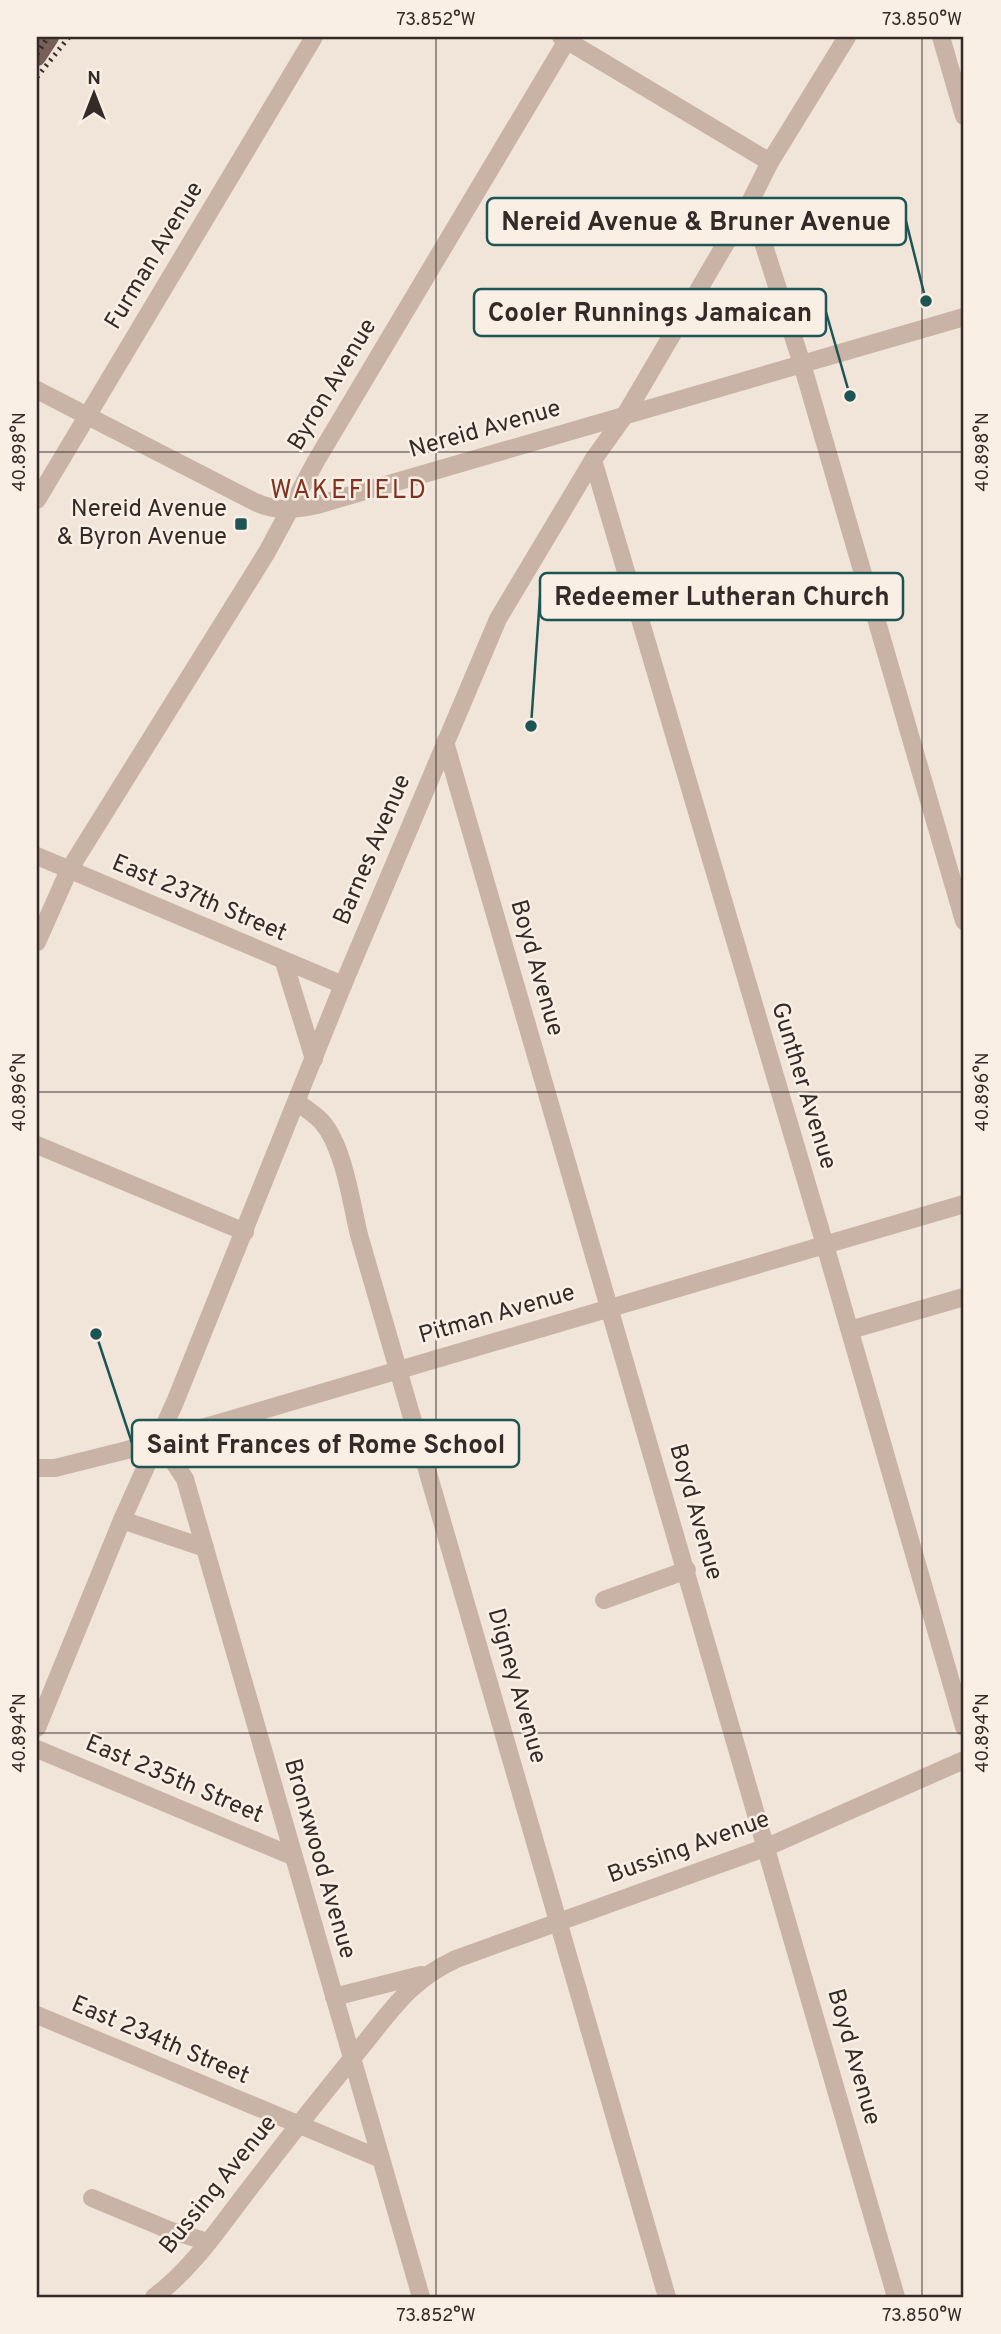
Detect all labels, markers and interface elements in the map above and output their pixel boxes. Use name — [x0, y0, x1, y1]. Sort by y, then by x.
text: 73.852°W — [396, 9, 476, 32]
text: 73.850°W — [882, 9, 962, 32]
north arrow — [60, 60, 130, 130]
text: N — [87, 67, 101, 91]
street label: Furman Avenue — [99, 177, 211, 335]
callout: Nereid Avenue & Bruner Avenue — [487, 198, 906, 245]
text: Nereid Avenue & Bruner Avenue — [501, 207, 891, 240]
callout: Cooler Runnings Jamaican — [474, 289, 826, 336]
text: Cooler Runnings Jamaican — [488, 298, 812, 331]
street label: Byron Avenue — [282, 314, 384, 456]
street label: Nereid Avenue — [406, 394, 564, 466]
text: 40.898°N — [9, 412, 32, 492]
text: 40.898°N — [972, 412, 995, 492]
district label: WAKEFIELD — [270, 475, 428, 508]
place label: Nereid Avenue & Byron Avenue — [57, 495, 227, 553]
marker: Nereid Avenue & Byron Avenue — [233, 516, 249, 532]
callout: Redeemer Lutheran Church — [540, 573, 903, 620]
text: Redeemer Lutheran Church — [554, 582, 890, 615]
street label: Barnes Avenue — [328, 770, 418, 930]
street label: East 237th Street — [107, 849, 291, 949]
street label: Boyd Avenue — [502, 896, 570, 1040]
street label: Gunther Avenue — [763, 999, 843, 1173]
text: 40.896°N — [9, 1052, 32, 1132]
text: 40.896°N — [972, 1052, 995, 1132]
street label: Pitman Avenue — [415, 1278, 579, 1352]
callout: Saint Frances of Rome School — [132, 1420, 519, 1467]
text: Saint Frances of Rome School — [147, 1430, 505, 1463]
street label: Boyd Avenue — [661, 1440, 729, 1584]
street label: Digney Avenue — [480, 1605, 552, 1767]
text: 40.894°N — [9, 1693, 32, 1773]
text: 40.894°N — [972, 1693, 995, 1773]
street label: East 235th Street — [80, 1729, 268, 1831]
street label: Bronxwood Avenue — [276, 1756, 362, 1962]
street label: Bussing Avenue — [604, 1805, 774, 1891]
street label: Boyd Avenue — [819, 1985, 887, 2129]
street label: East 234th Street — [66, 1990, 254, 2092]
street label: Bussing Avenue — [154, 2109, 284, 2261]
text: 73.852°W — [396, 2305, 476, 2328]
text: 73.850°W — [882, 2305, 962, 2328]

